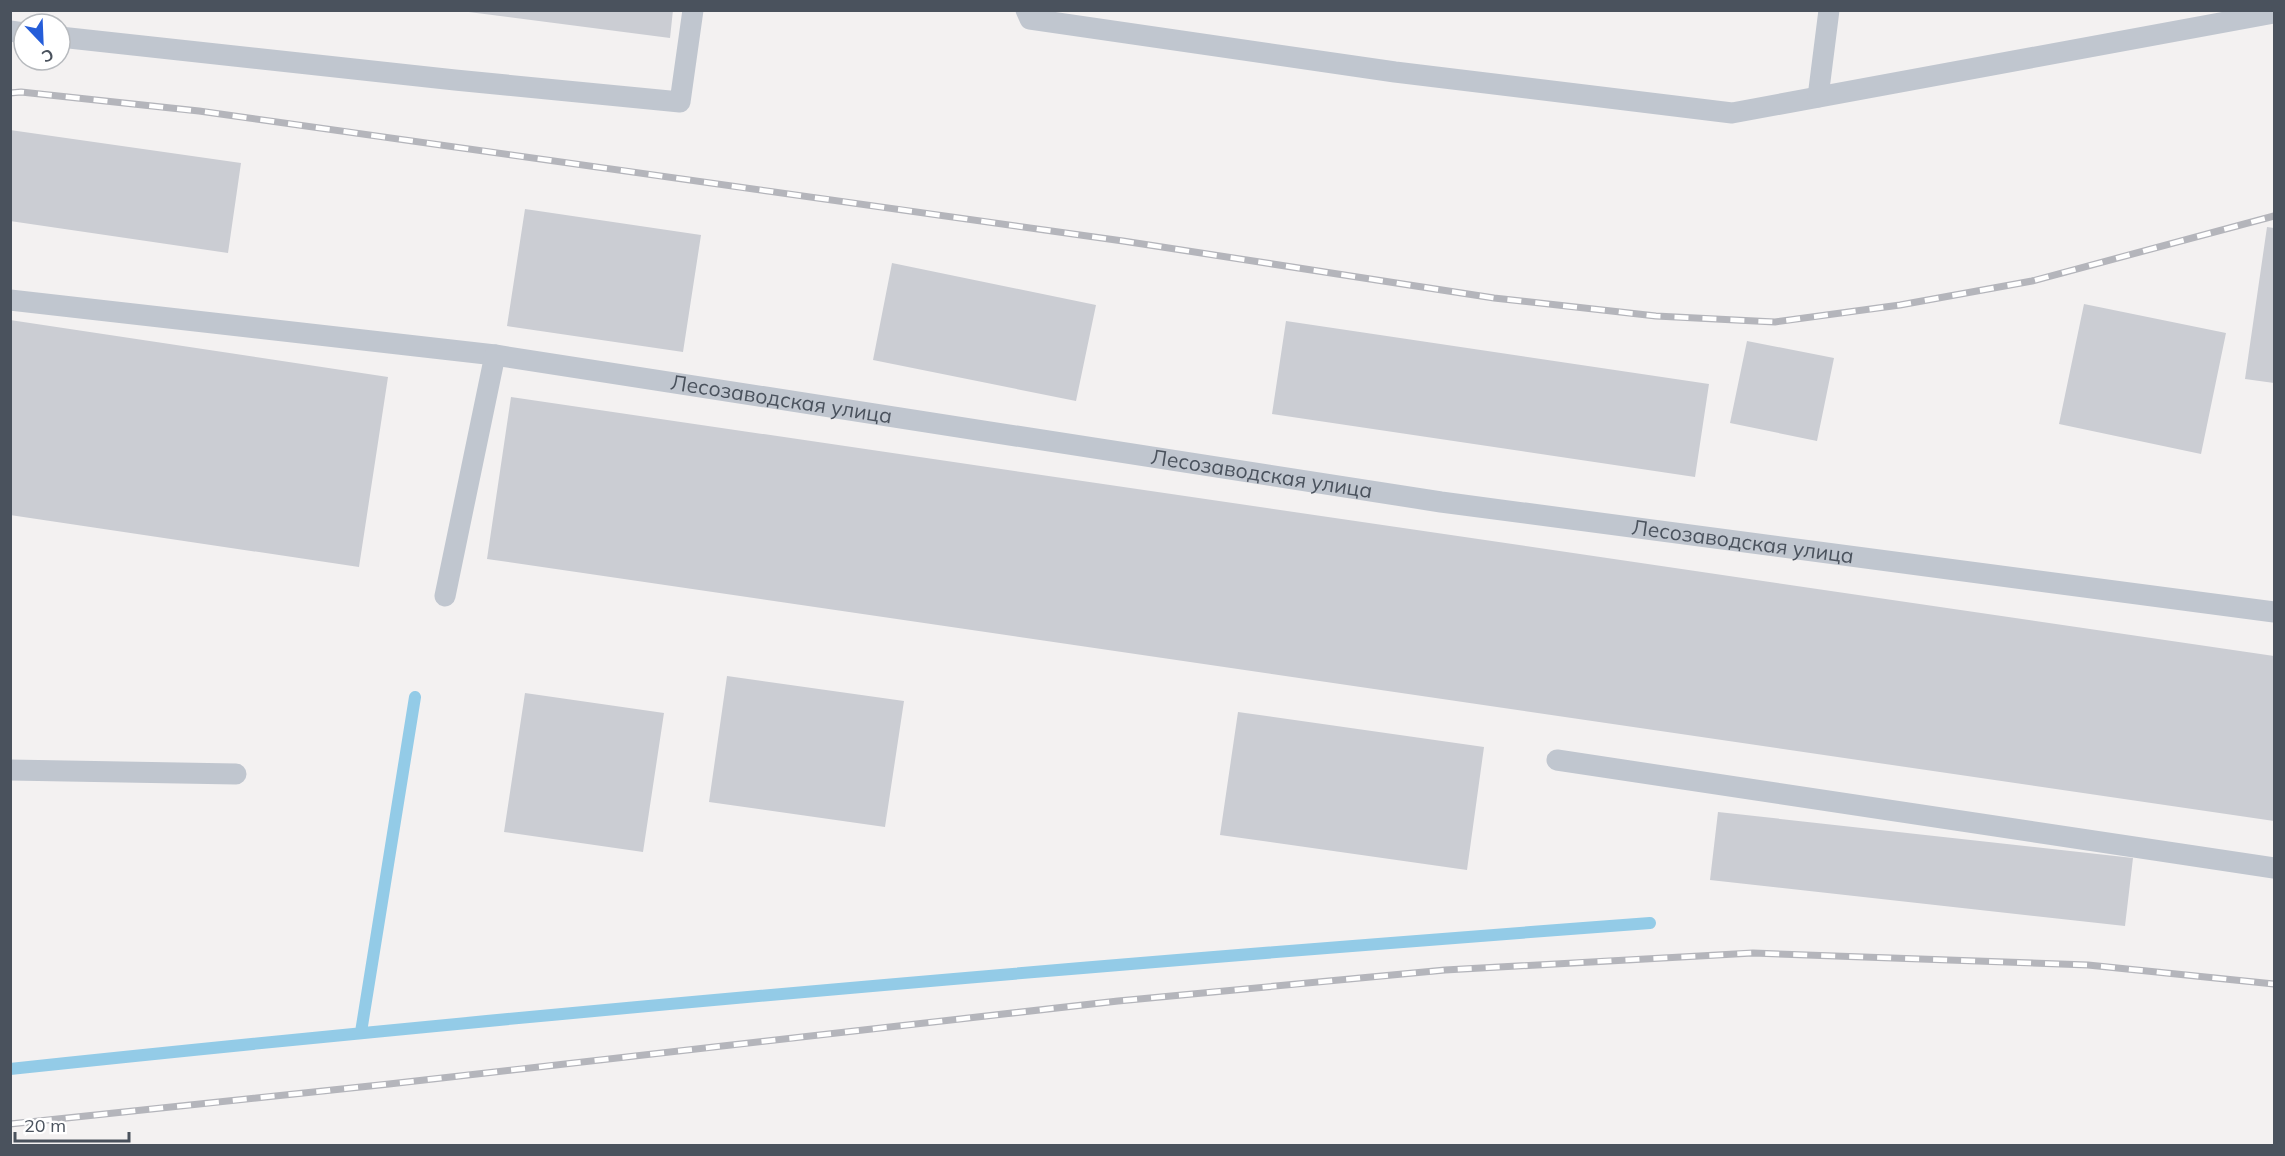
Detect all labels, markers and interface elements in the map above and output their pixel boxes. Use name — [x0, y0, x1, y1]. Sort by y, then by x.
north arrow — [12, 12, 72, 72]
text: С — [39, 44, 57, 67]
street label: Лесозаводская улица — [669, 369, 894, 429]
street label: Лесозаводская улица — [1149, 443, 1374, 503]
street label: Лесозаводская улица — [1630, 513, 1856, 568]
scale bar — [15, 1105, 129, 1143]
text: 20 m — [24, 1114, 66, 1137]

